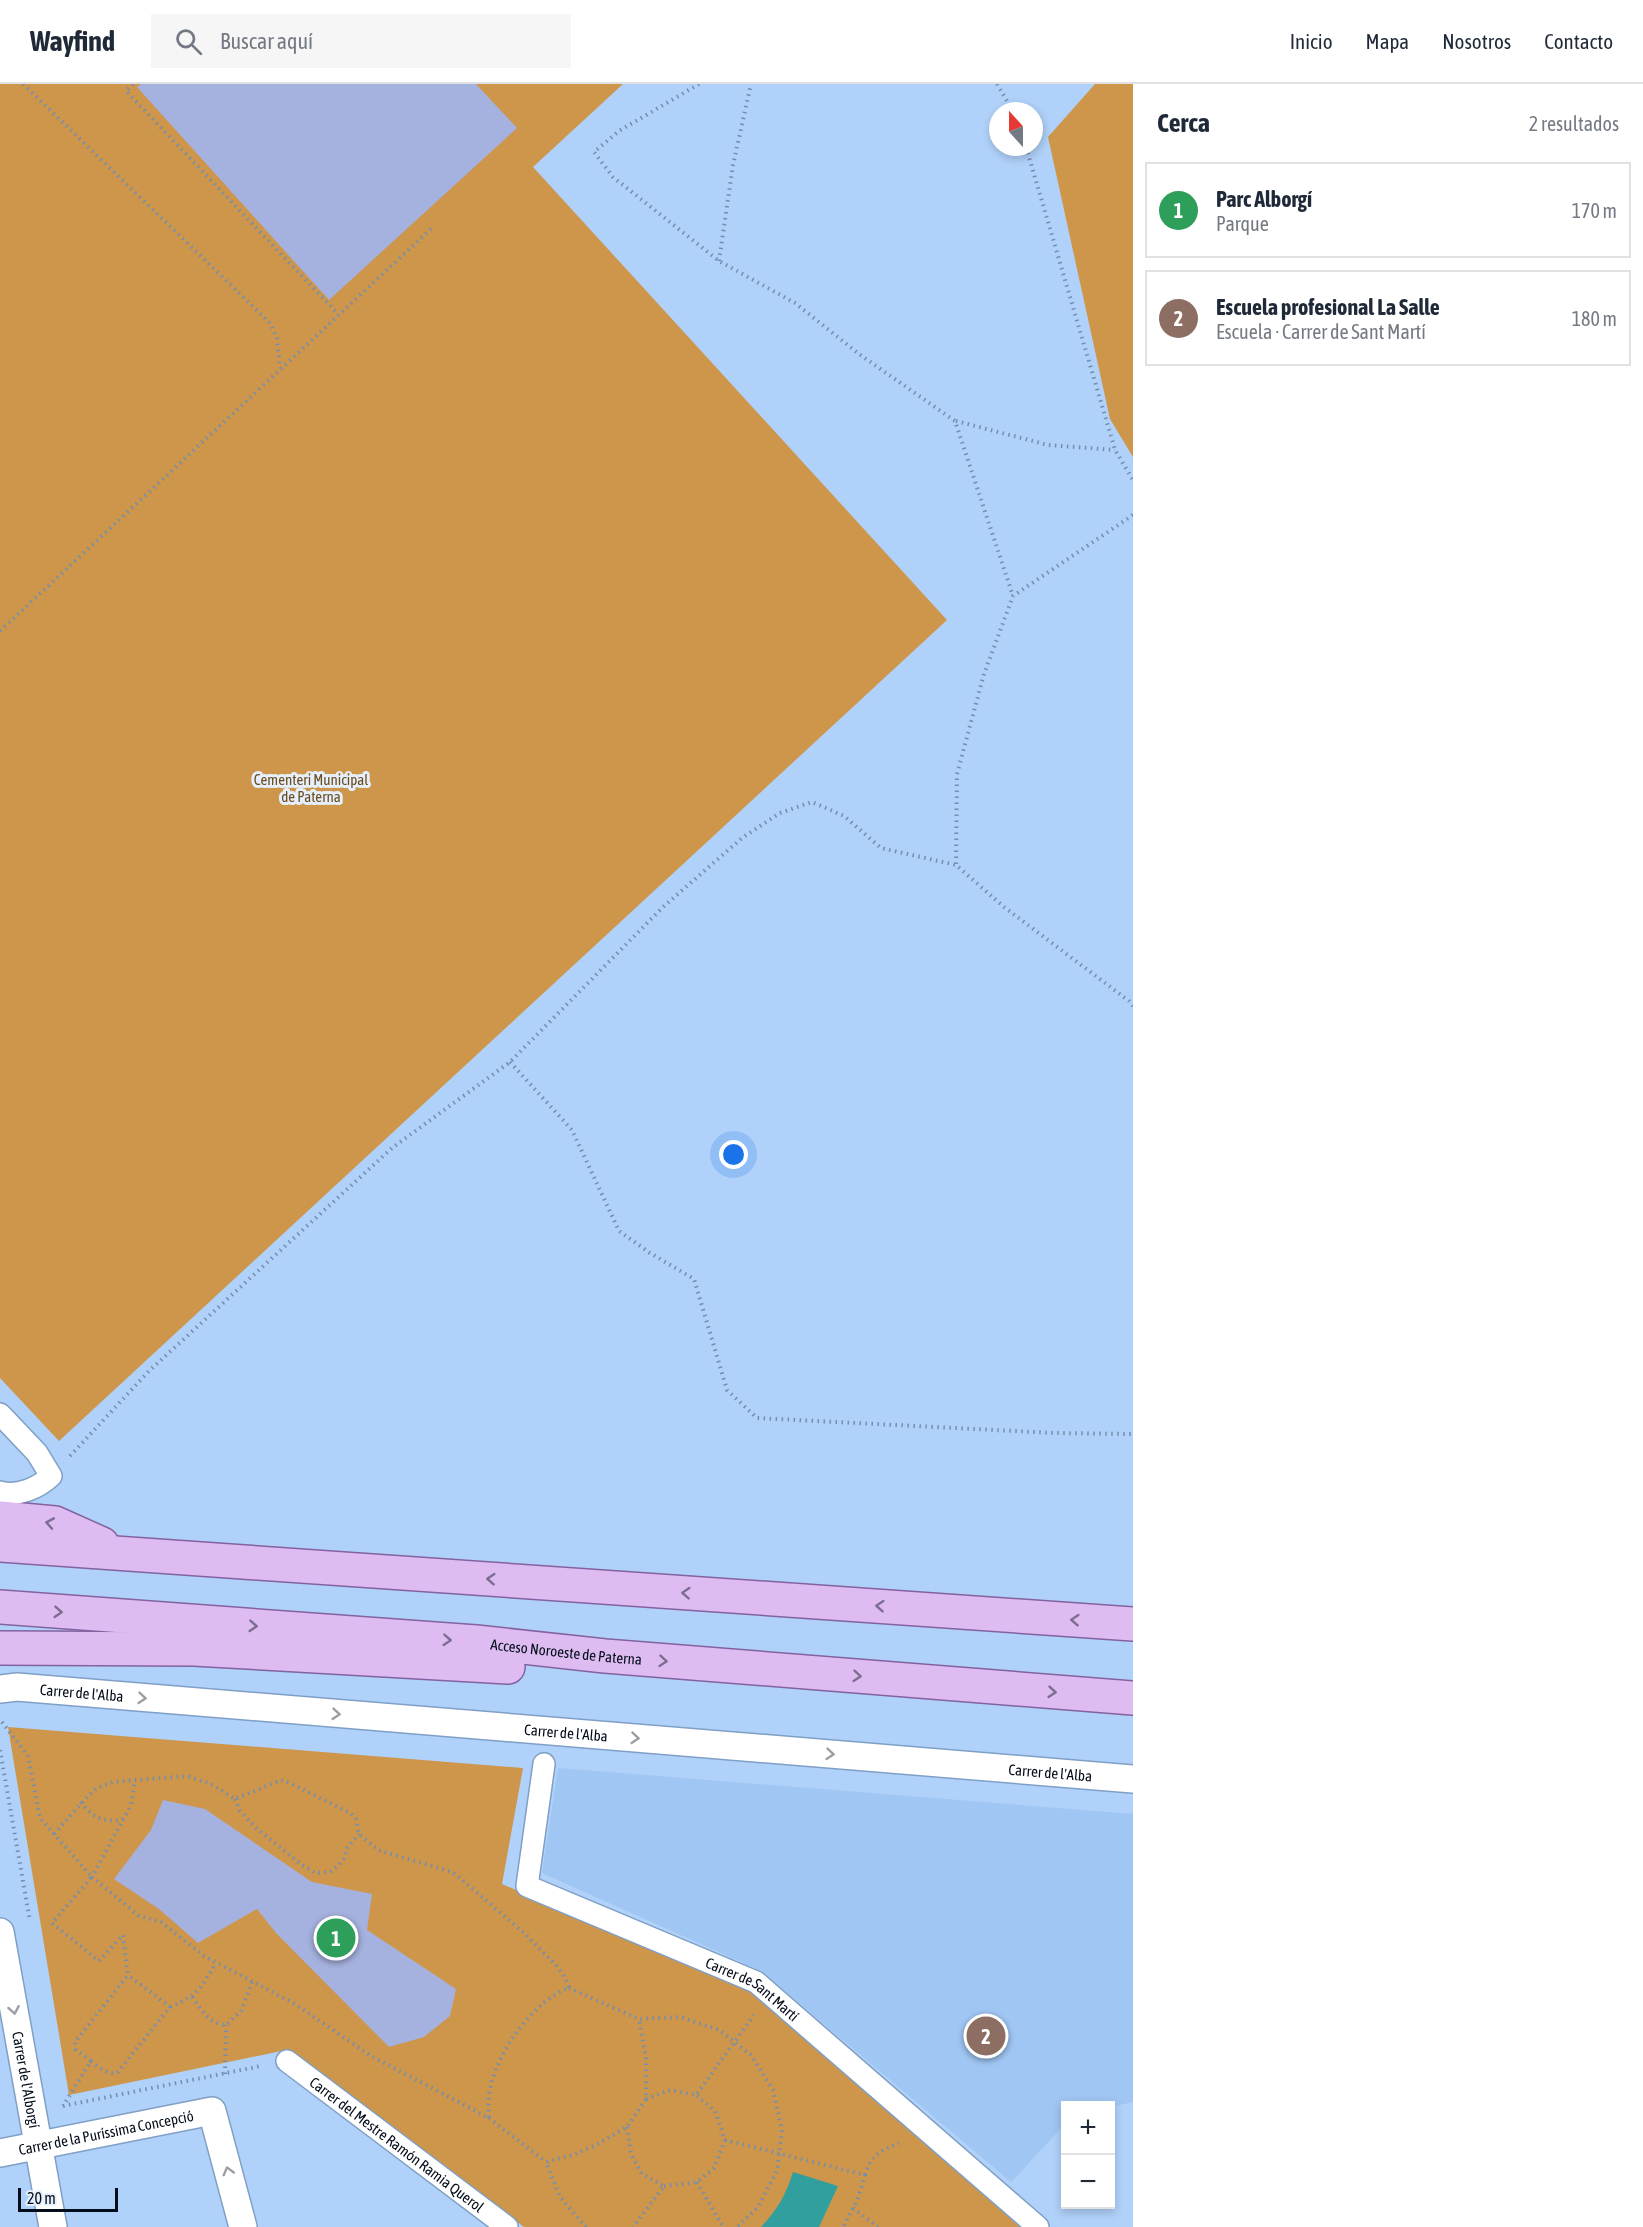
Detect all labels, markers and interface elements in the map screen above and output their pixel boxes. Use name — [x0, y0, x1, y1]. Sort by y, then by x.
search box — [151, 14, 571, 68]
text: Wayfind — [30, 25, 115, 57]
icon: search — [172, 25, 205, 58]
text: Buscar aquí — [220, 28, 313, 54]
text: Inicio — [1290, 29, 1333, 53]
text: Mapa — [1366, 29, 1409, 53]
text: Nosotros — [1442, 29, 1511, 53]
text: Contacto — [1544, 29, 1613, 53]
north arrow — [989, 102, 1043, 156]
text: Cerca — [1157, 108, 1210, 138]
text: 2 resultados — [1529, 112, 1619, 135]
text: Parc Alborgí — [1216, 186, 1312, 212]
text: 1 — [1174, 199, 1183, 222]
text: 170 m — [1572, 199, 1617, 222]
text: Parque — [1216, 212, 1269, 235]
text: Escuela profesional La Salle — [1216, 294, 1440, 320]
text: 2 — [1174, 307, 1183, 330]
text: 180 m — [1572, 307, 1617, 330]
text: Escuela · Carrer de Sant Martí — [1216, 320, 1426, 343]
park label: Cementeri Municipal de Paterna — [254, 771, 368, 805]
your location — [719, 1140, 748, 1169]
one-way arrow — [45, 1518, 55, 1530]
one-way arrow — [487, 1573, 496, 1586]
one-way arrow — [681, 1586, 690, 1599]
one-way arrow — [876, 1600, 885, 1613]
one-way arrow — [54, 1605, 63, 1618]
one-way arrow — [1070, 1613, 1079, 1626]
one-way arrow — [248, 1619, 257, 1632]
one-way arrow — [443, 1633, 452, 1646]
street label: Acceso Noroeste de Paterna — [490, 1635, 643, 1667]
one-way arrow — [658, 1654, 667, 1667]
one-way arrow — [853, 1669, 862, 1682]
street label: Carrer de l'Alba — [39, 1680, 124, 1704]
one-way arrow — [1047, 1685, 1056, 1698]
one-way arrow — [137, 1691, 146, 1704]
one-way arrow — [332, 1707, 341, 1720]
street label: Carrer de l'Alba — [524, 1720, 609, 1744]
one-way arrow — [631, 1731, 640, 1744]
one-way arrow — [825, 1747, 834, 1760]
street label: Carrer de l'Alba — [1008, 1760, 1093, 1784]
pin: 1 — [316, 1916, 356, 1960]
street label: Carrer de Sant Martí — [703, 1953, 803, 2025]
one-way arrow — [7, 2005, 20, 2015]
pin: 2 — [966, 2014, 1006, 2058]
street label: Carrer de l'Alborgí — [10, 2030, 44, 2130]
street label: Carrer del Mestre Ramón Ramia Querol — [307, 2073, 488, 2215]
map controls — [1061, 2101, 1115, 2209]
button: + — [1061, 2101, 1115, 2155]
street label: Carrer de la Puríssima Concepció — [17, 2106, 195, 2158]
button: − — [1061, 2155, 1115, 2209]
one-way arrow — [223, 2166, 235, 2176]
scale bar — [18, 2185, 118, 2212]
text: 20 m — [27, 2189, 56, 2207]

